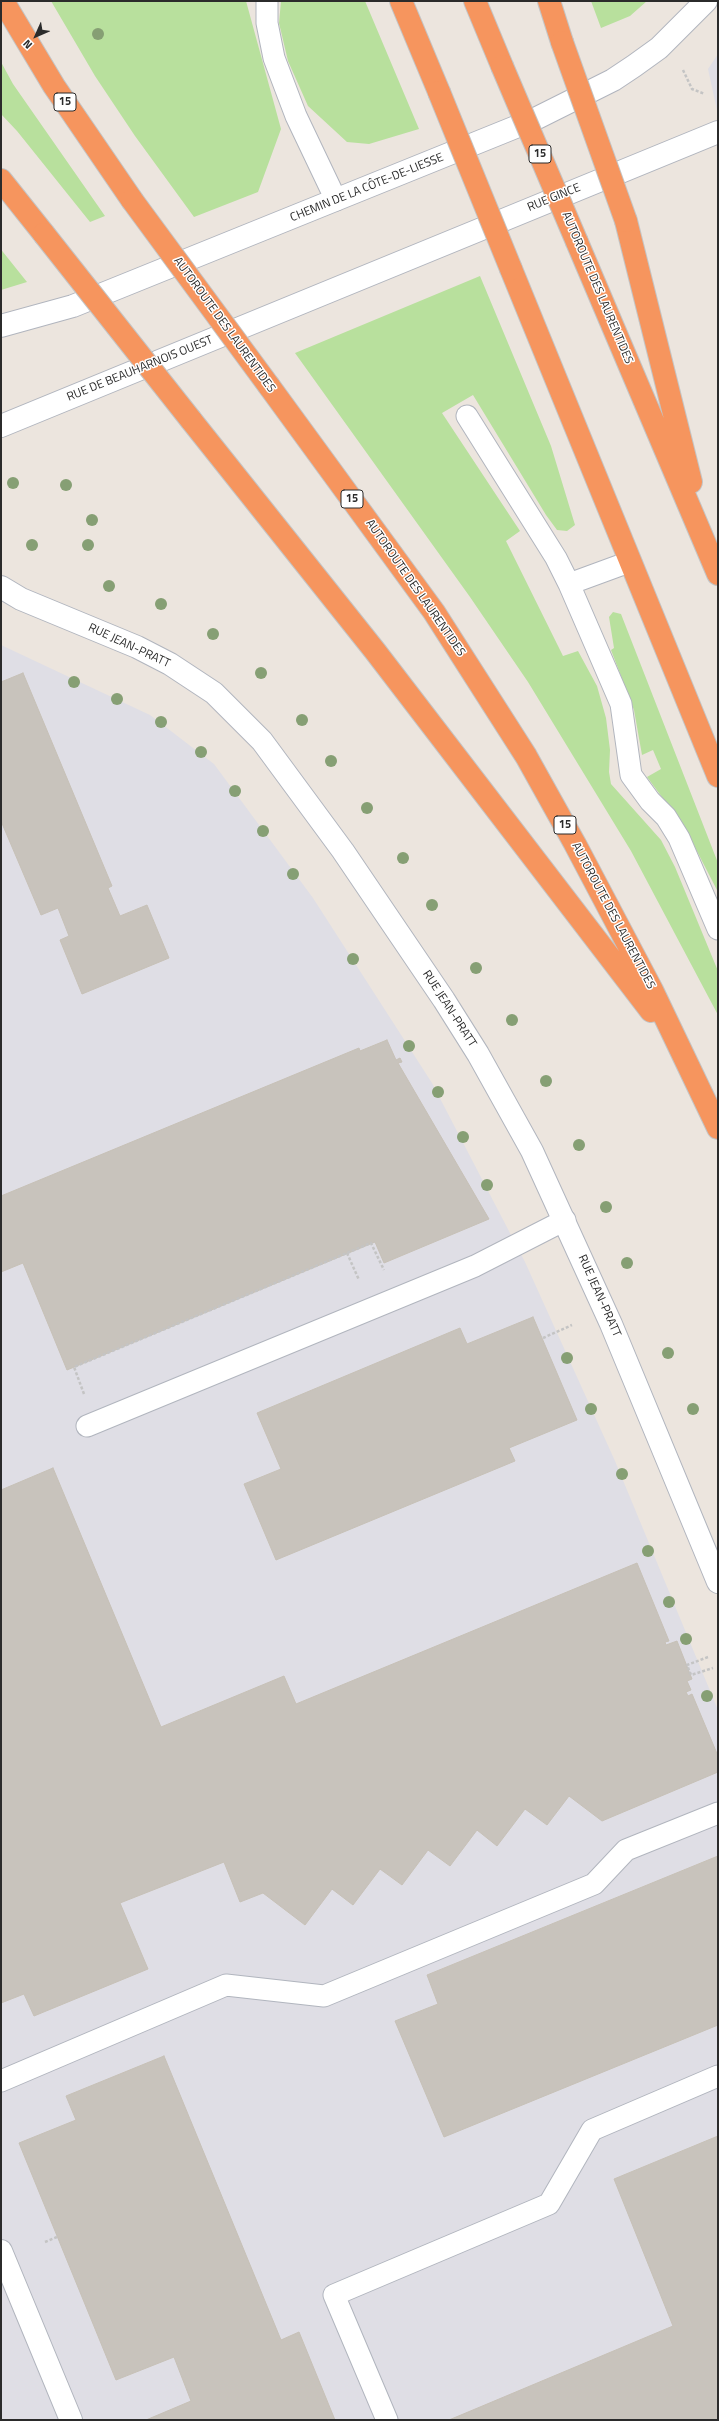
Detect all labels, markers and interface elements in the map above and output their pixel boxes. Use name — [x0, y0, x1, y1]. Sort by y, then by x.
north arrow — [16, 16, 56, 56]
text: N — [19, 36, 36, 53]
road number: 15 — [54, 93, 76, 111]
road number: 15 — [529, 145, 551, 163]
street label: CHEMIN DE LA CÔTE-DE-LIESSE — [288, 151, 446, 225]
street label: RUE GINCE — [525, 181, 583, 215]
street label: AUTOROUTE DES LAURENTIDES — [558, 210, 636, 366]
street label: AUTOROUTE DES LAURENTIDES — [170, 255, 278, 395]
street label: RUE DE BEAUHARNOIS OUEST — [65, 333, 215, 405]
road number: 15 — [341, 490, 363, 508]
street label: AUTOROUTE DES LAURENTIDES — [362, 517, 468, 659]
street label: RUE JEAN-PRATT — [86, 621, 172, 671]
road number: 15 — [554, 816, 576, 834]
street label: AUTOROUTE DES LAURENTIDES — [568, 840, 658, 992]
street label: RUE JEAN-PRATT — [419, 968, 479, 1050]
street label: RUE JEAN-PRATT — [574, 1253, 624, 1339]

